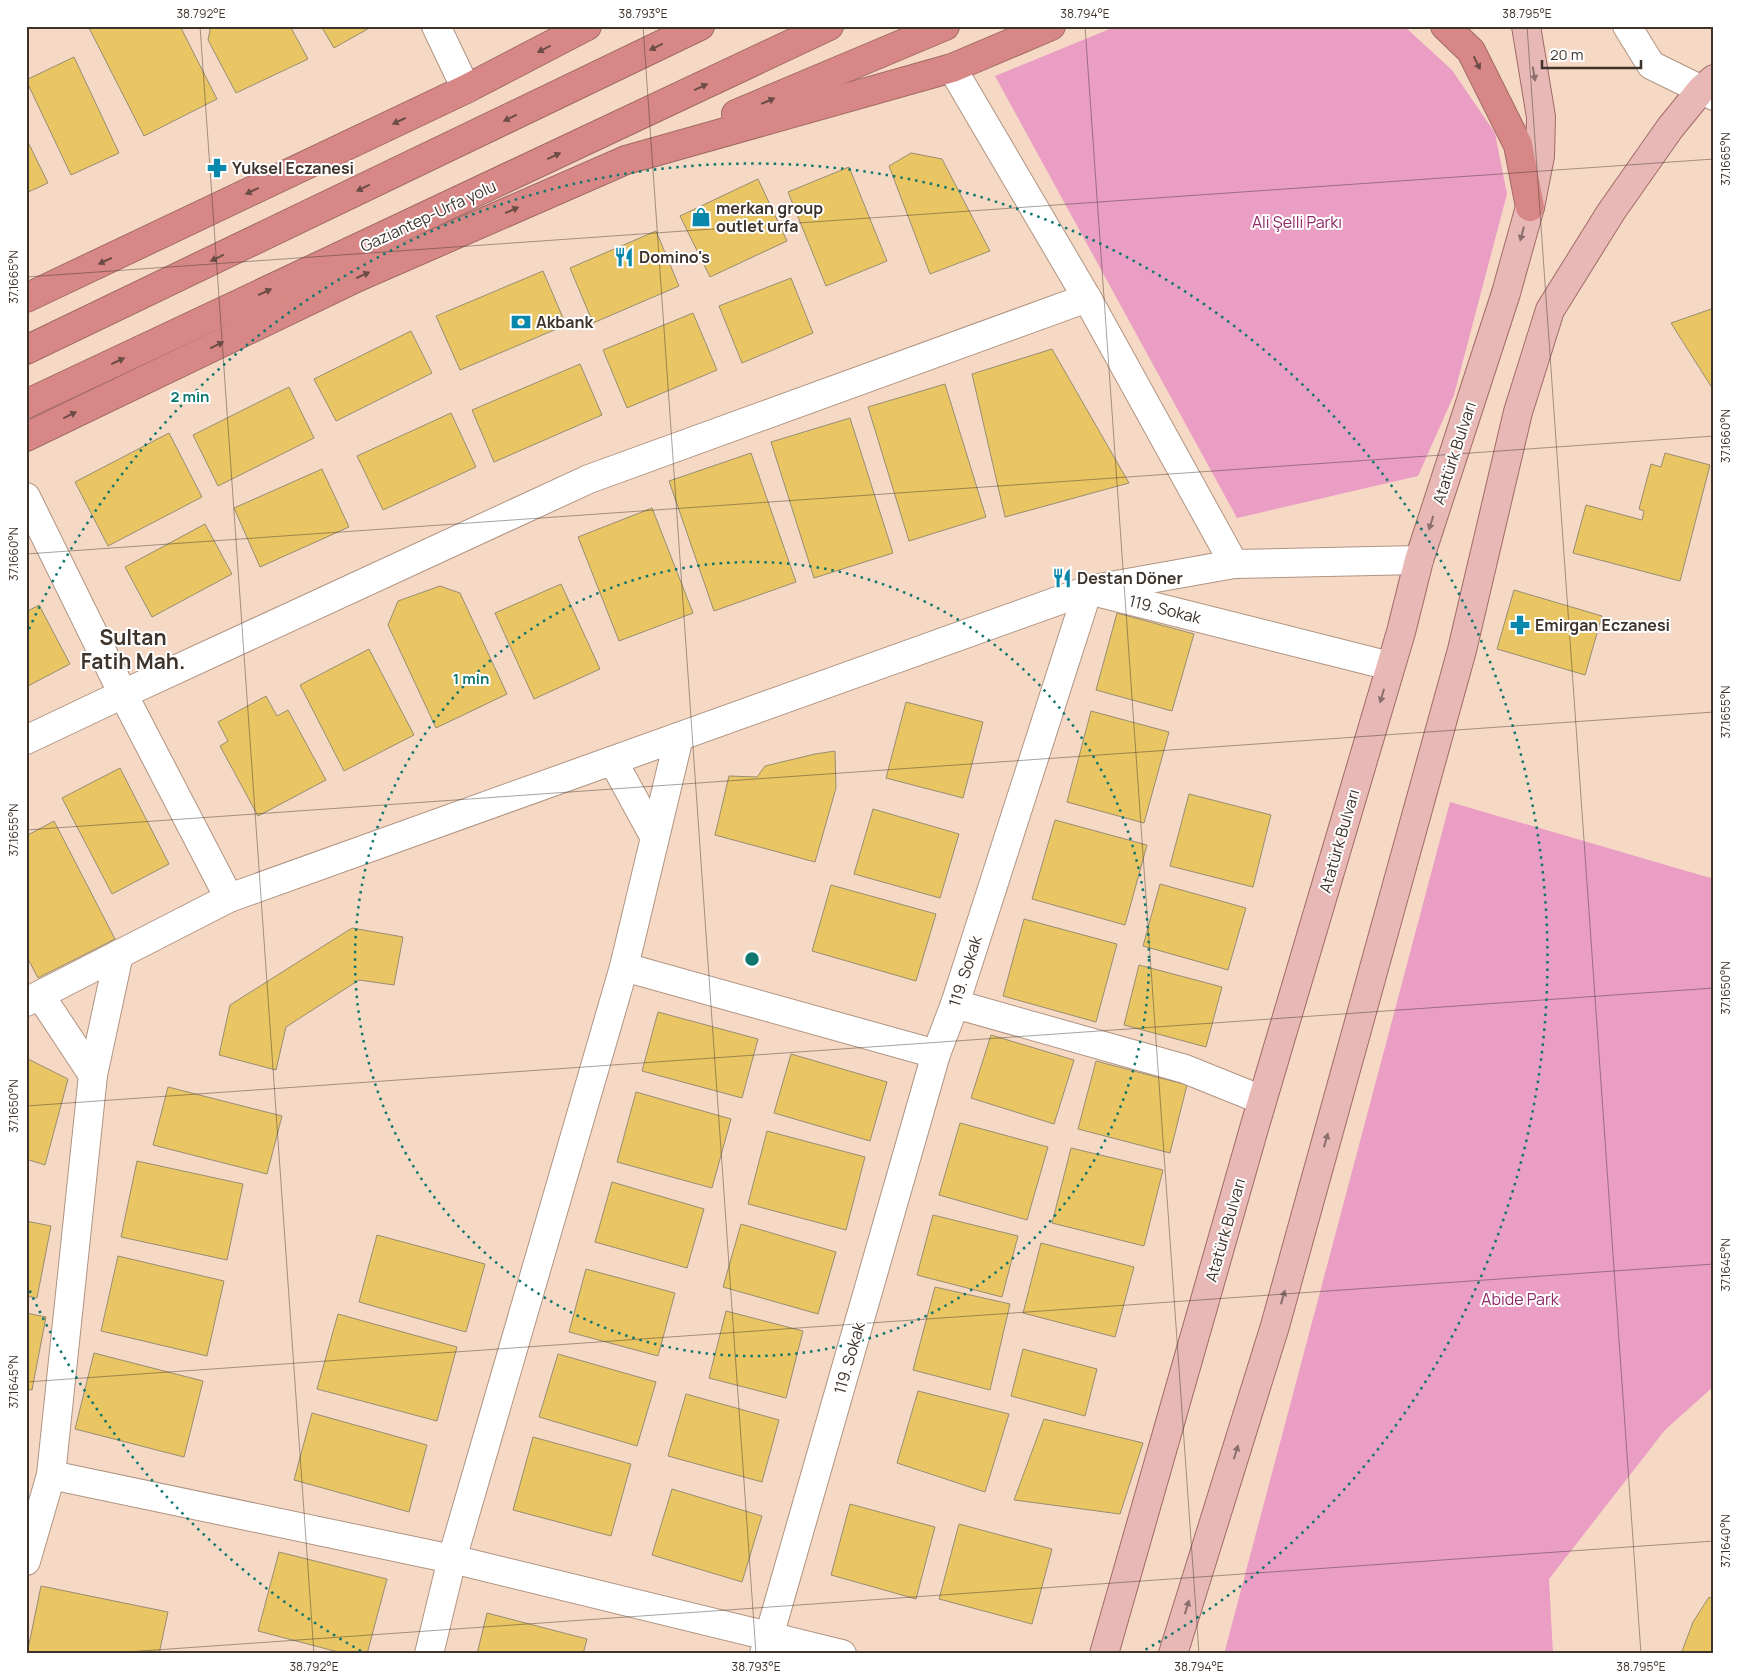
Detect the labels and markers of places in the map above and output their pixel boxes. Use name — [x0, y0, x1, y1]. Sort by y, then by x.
pharmacy icon: Yuksel Eczanesi — [206, 157, 228, 179]
place label: Yuksel Eczanesi — [232, 157, 354, 179]
place label: merkan group outlet urfa — [716, 197, 823, 237]
shop icon: merkan group outlet urfa — [690, 206, 712, 228]
restaurant icon: Domino's — [613, 246, 635, 268]
place label: Domino's — [639, 246, 710, 268]
bank icon: Akbank — [510, 311, 532, 333]
place label: Akbank — [536, 311, 593, 333]
restaurant icon: Destan Döner — [1051, 567, 1073, 589]
place label: Destan Döner — [1077, 567, 1183, 589]
pharmacy icon: Emirgan Eczanesi — [1509, 614, 1531, 636]
place label: Emirgan Eczanesi — [1535, 614, 1670, 636]
centre of rings — [743, 950, 761, 968]

